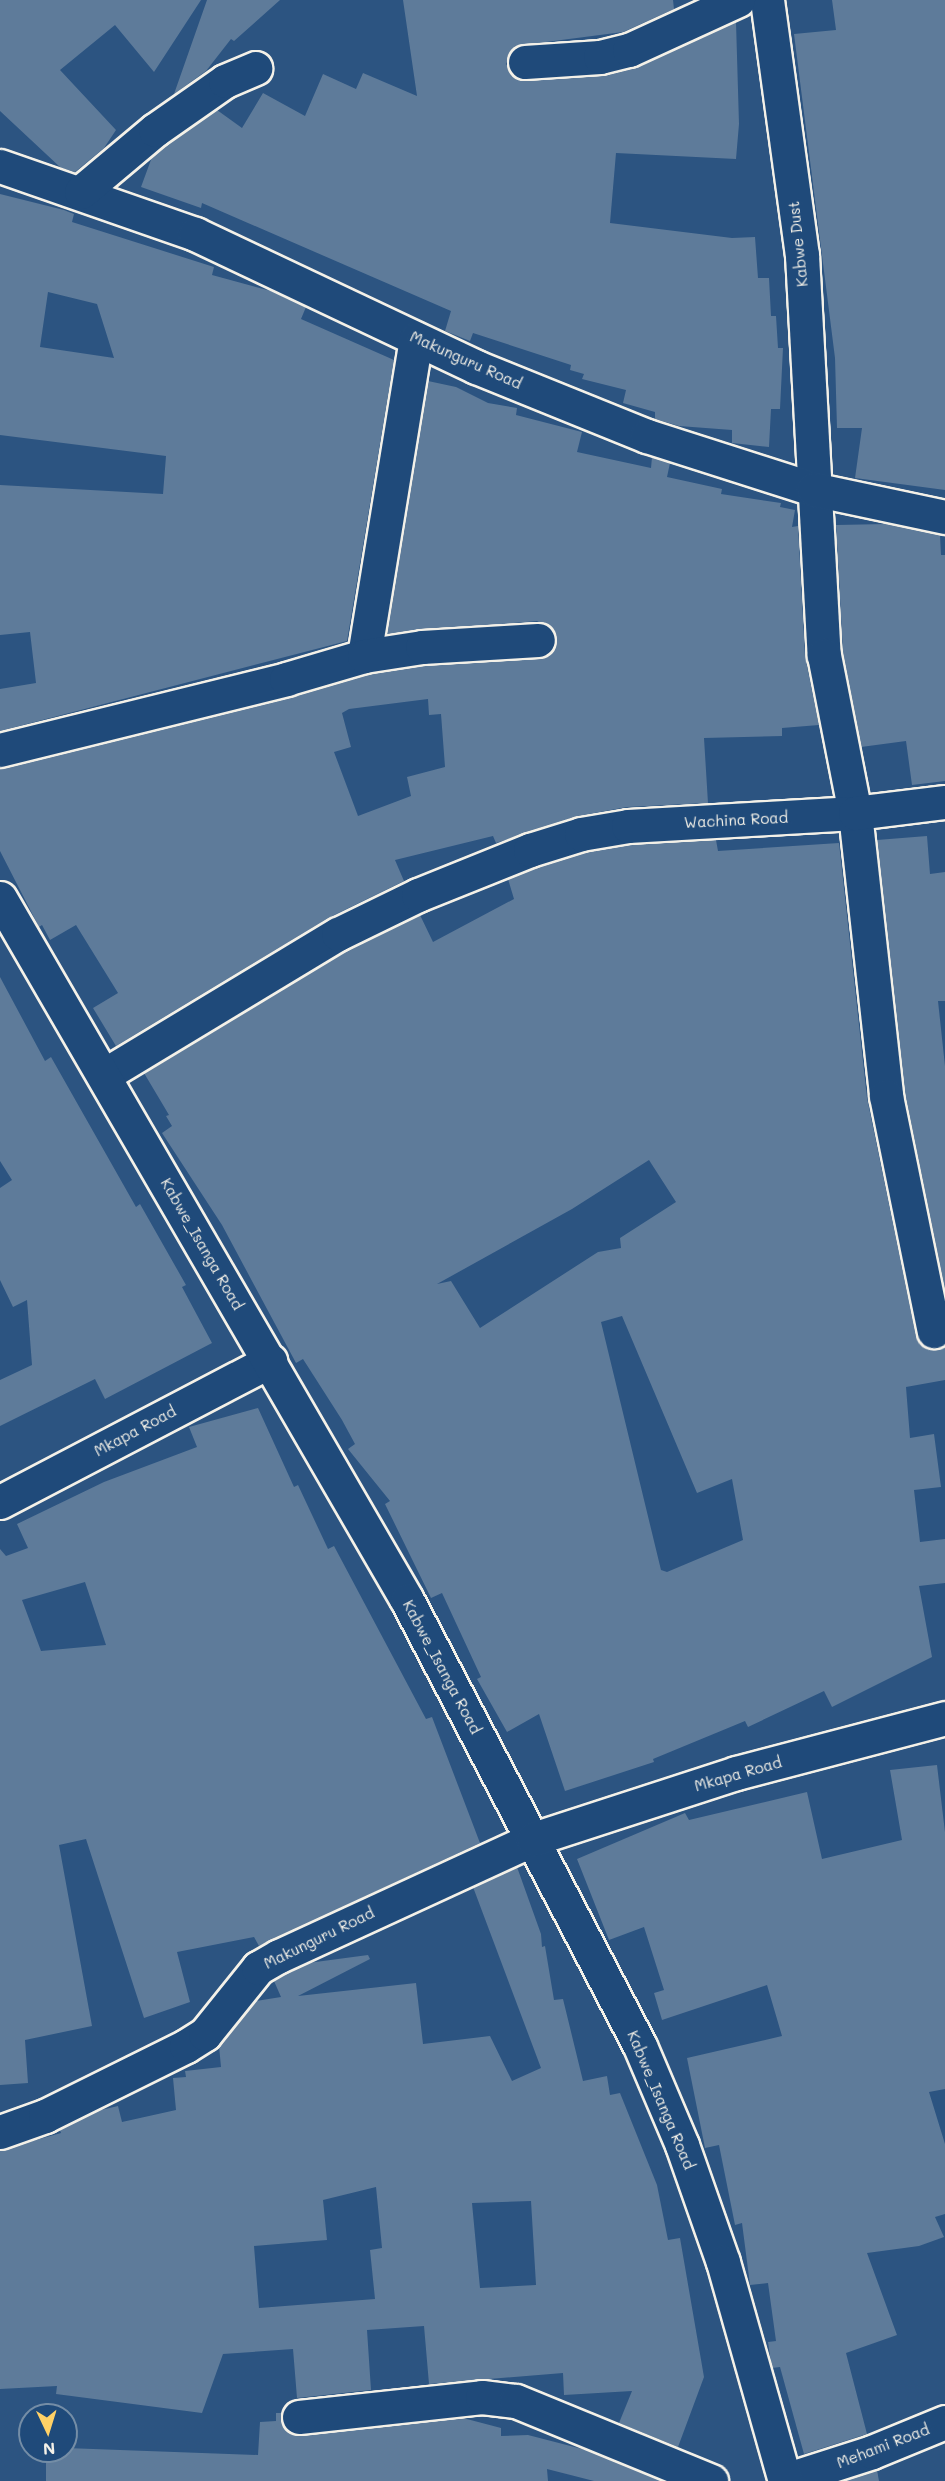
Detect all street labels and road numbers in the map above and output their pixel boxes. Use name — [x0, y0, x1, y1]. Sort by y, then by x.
street label: Kabwe Dust — [785, 200, 811, 288]
street label: Makunguru Road — [407, 327, 525, 393]
street label: Wachina Road — [683, 808, 789, 832]
street label: Kabwe_Isanga Road — [157, 1175, 247, 1313]
street label: Mkapa Road — [91, 1402, 179, 1460]
street label: Kabwe_Isanga Road — [399, 1597, 485, 1737]
street label: Mkapa Road — [692, 1753, 784, 1795]
street label: Makunguru Road — [261, 1903, 377, 1973]
street label: Kabwe_Isanga Road — [624, 2028, 698, 2172]
street label: Mehami Road — [834, 2420, 932, 2472]

